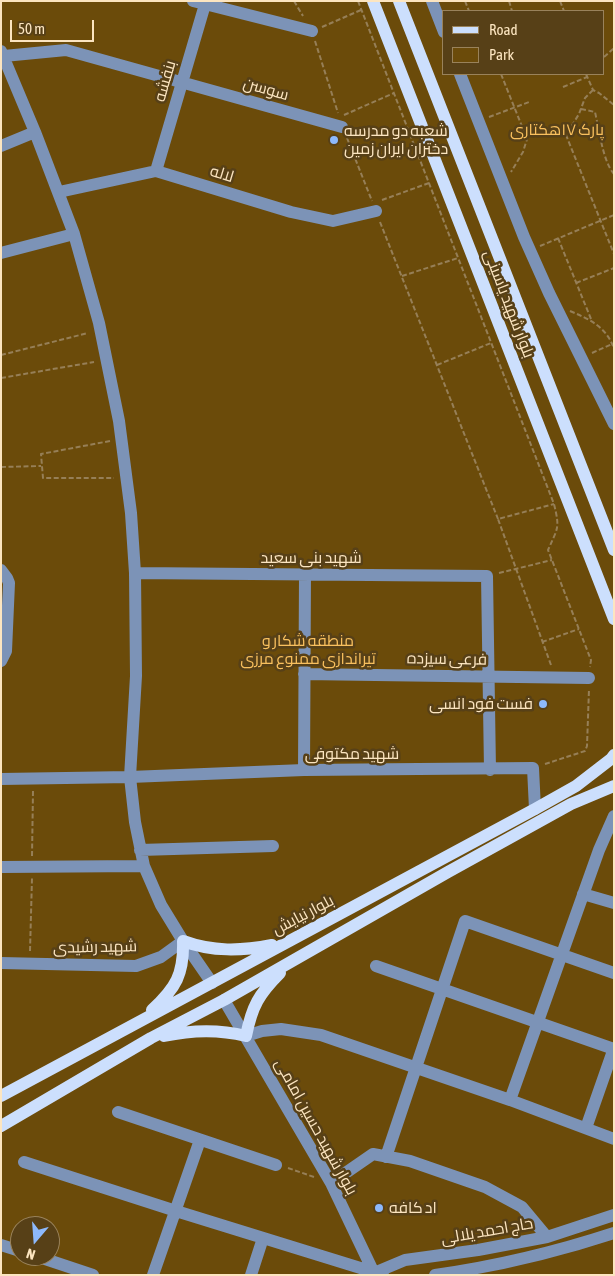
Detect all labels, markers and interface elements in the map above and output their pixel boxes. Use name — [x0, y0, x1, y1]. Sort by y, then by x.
scale bar — [12, 10, 96, 42]
legend — [442, 10, 605, 75]
text: 50 m — [18, 20, 45, 37]
text: Road — [489, 21, 518, 38]
text: Park — [489, 46, 514, 63]
street label: بنفشه — [150, 58, 180, 104]
street label: سوسن — [241, 73, 291, 105]
park label: پارک ۱۷هکتاری — [510, 120, 604, 140]
place label: شعبه دو مدرسه دختران ایران زمین — [344, 121, 448, 159]
marker: شعبه دو مدرسه دختران ایران زمین — [328, 134, 340, 146]
street label: لاله — [208, 161, 236, 187]
street label: بلوار شهید یاسینی — [480, 247, 538, 361]
street label: شهید بنی سعید — [260, 548, 362, 568]
park label: منطقه شکار و تیراندازی ممنوع مرزی — [240, 631, 376, 669]
street label: فرعی سیزده — [407, 649, 487, 669]
place label: فست فود انسی — [429, 694, 533, 714]
marker: فست فود انسی — [537, 698, 549, 710]
street label: شهید مکتوفی — [305, 744, 399, 764]
street label: بلوار نیایش — [269, 891, 337, 939]
street label: شهید رشیدی — [53, 937, 137, 957]
street label: بلوار شهید حسین امامی — [271, 1056, 361, 1198]
place label: اد کافه — [389, 1198, 437, 1218]
marker: اد کافه — [373, 1202, 385, 1214]
street label: حاج احمد یلالی — [439, 1213, 535, 1249]
north arrow — [10, 1216, 60, 1266]
text: N — [24, 1245, 37, 1263]

